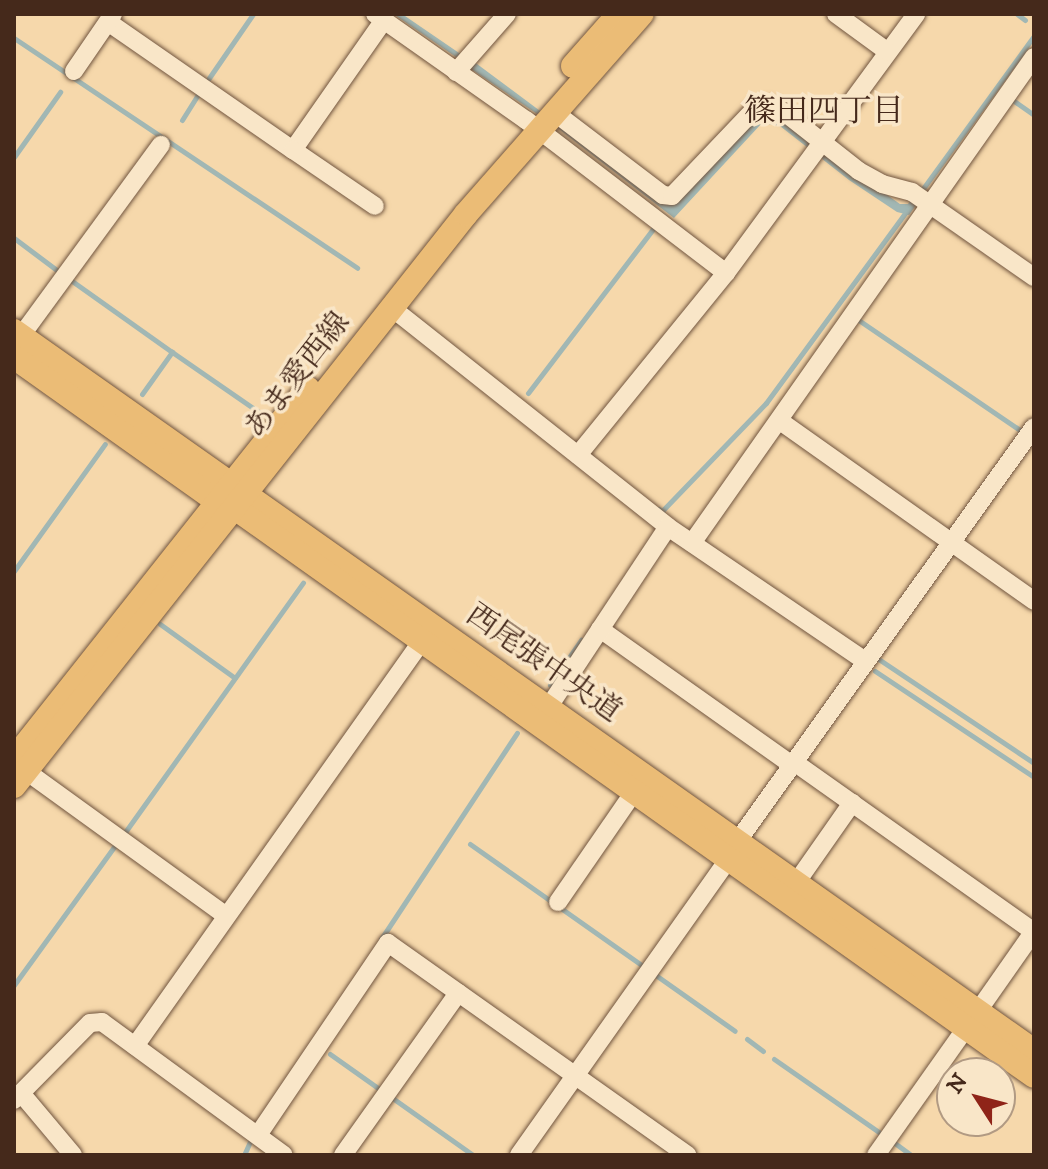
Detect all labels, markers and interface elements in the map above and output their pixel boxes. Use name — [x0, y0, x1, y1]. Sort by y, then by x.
district label: 篠田四丁目 — [744, 93, 904, 131]
street label: あま愛西線 — [238, 306, 358, 446]
street label: 西尾張中央道 — [459, 598, 627, 730]
north arrow — [936, 1057, 1016, 1137]
text: N — [942, 1069, 974, 1099]

